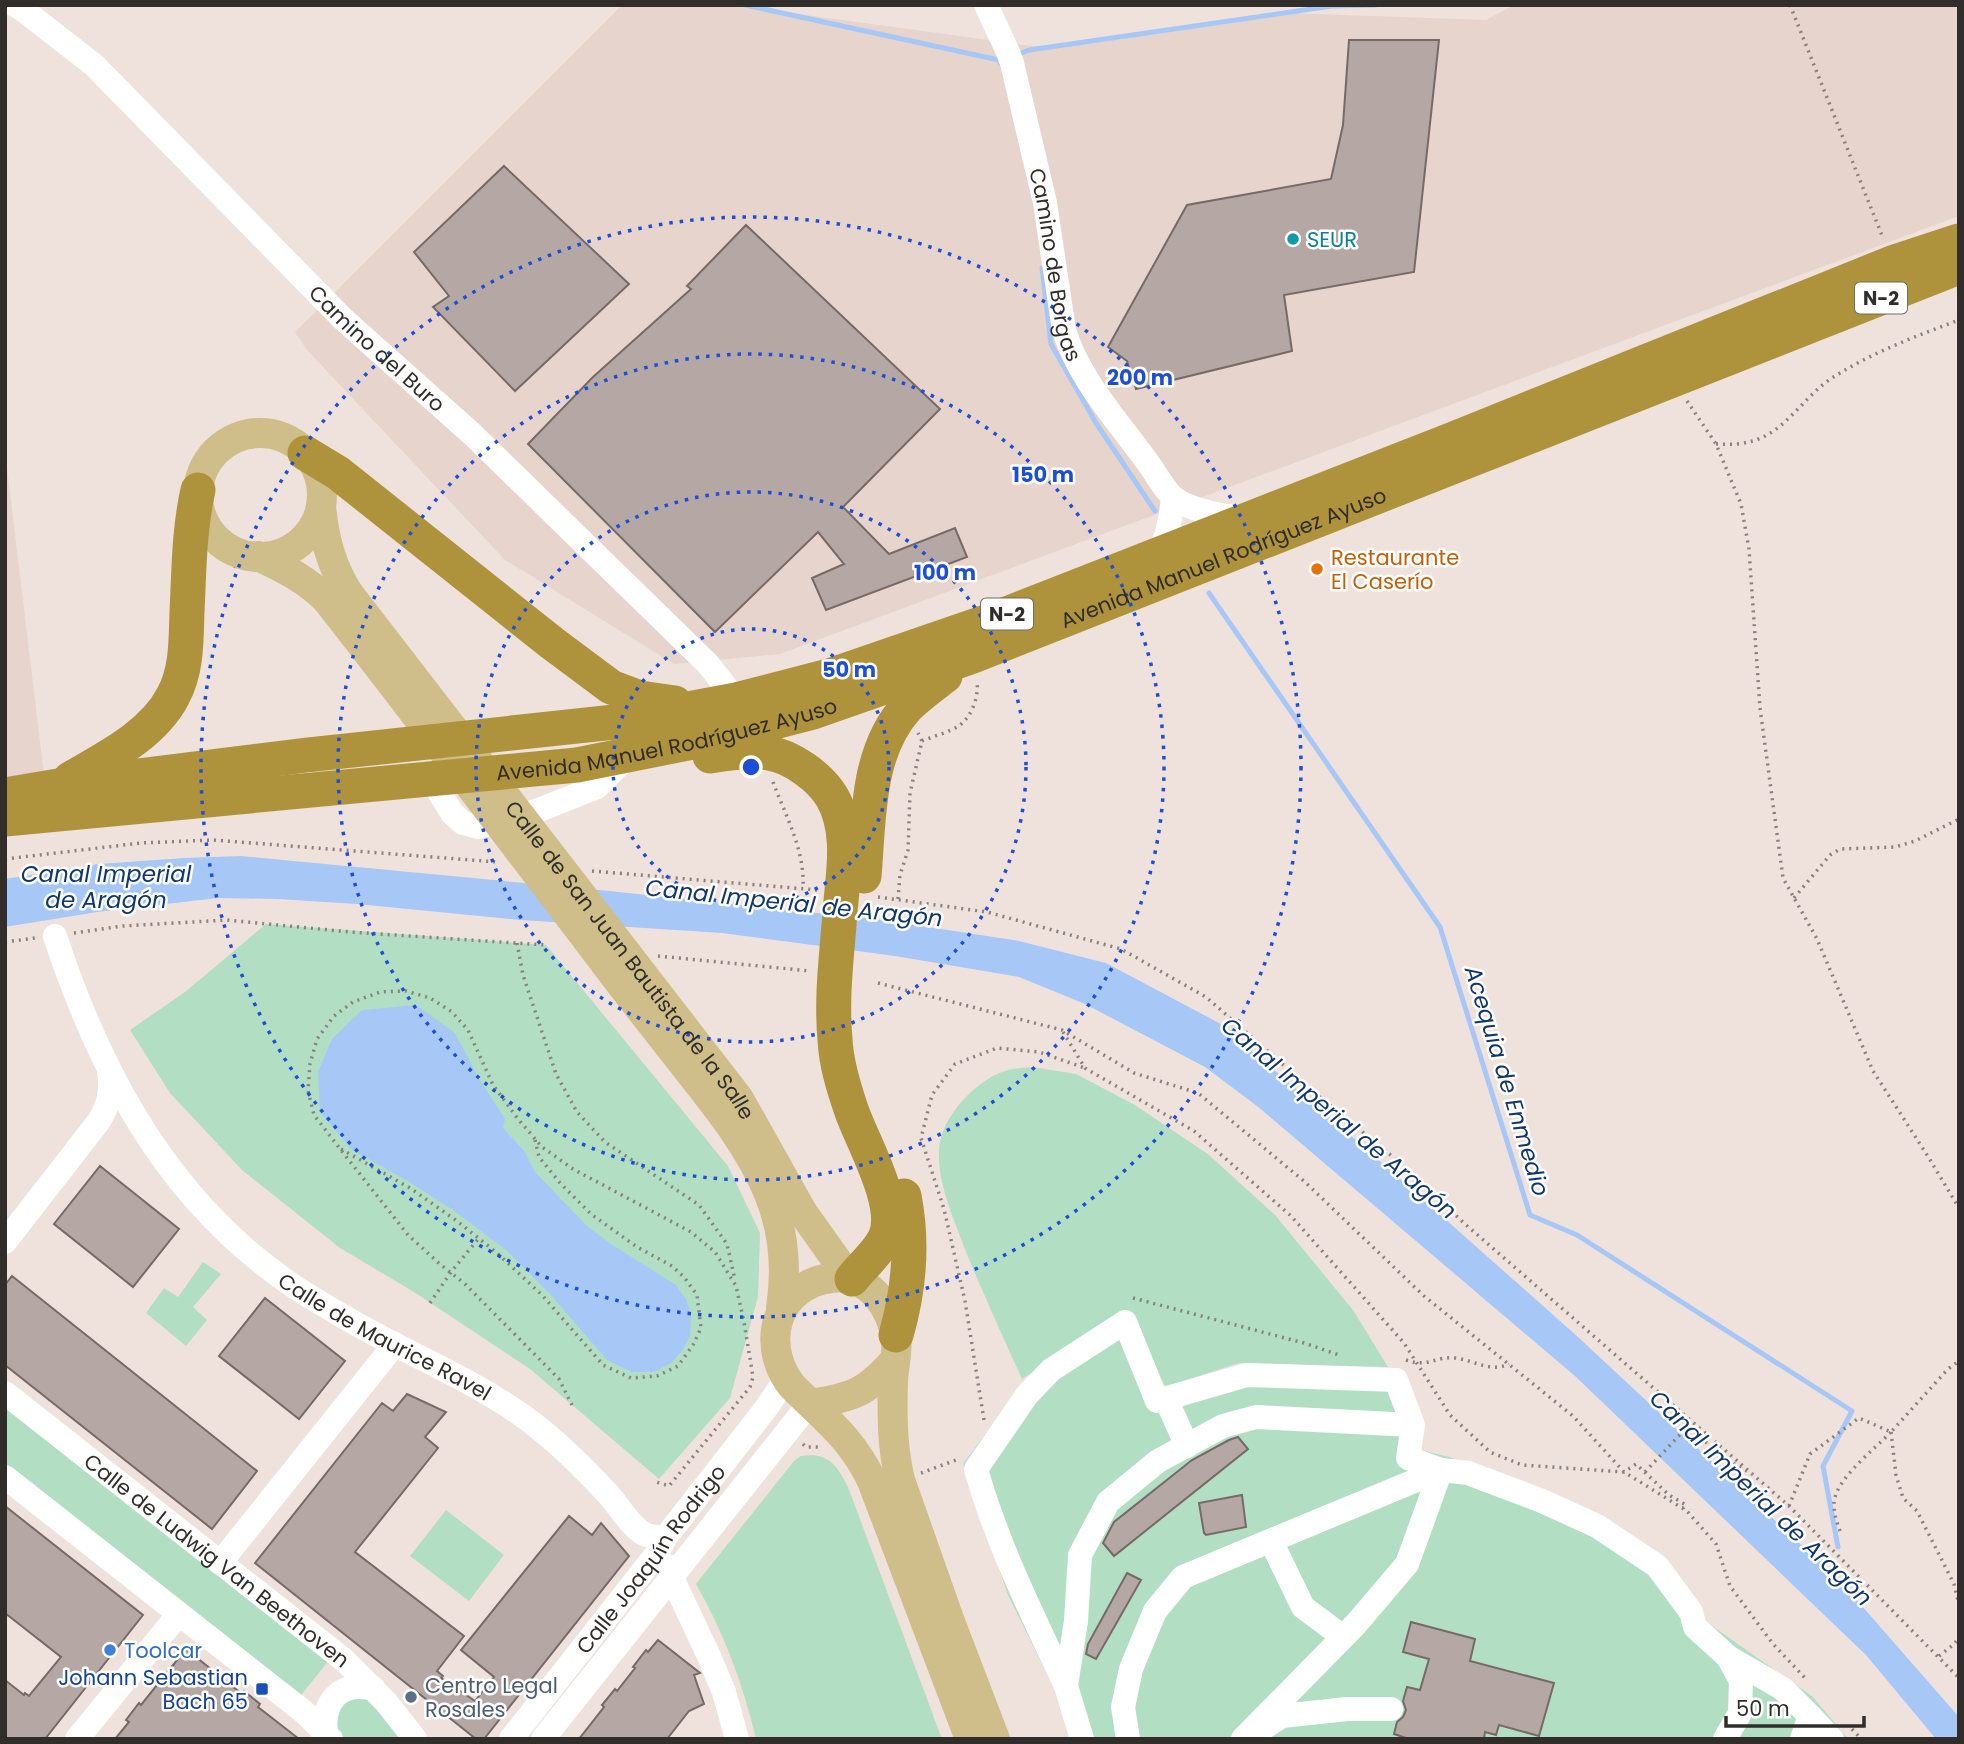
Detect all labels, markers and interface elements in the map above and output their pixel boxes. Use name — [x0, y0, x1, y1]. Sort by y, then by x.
street label: Camino de Borgas — [1023, 165, 1089, 366]
place label: SEUR — [1307, 225, 1357, 254]
marker: SEUR — [1285, 231, 1301, 247]
street label: Camino del Buro — [303, 278, 452, 418]
road number: N-2 — [1855, 282, 1907, 314]
text: 200 m — [1107, 363, 1173, 392]
text: 150 m — [1012, 460, 1074, 489]
street label: Avenida Manuel Rodríguez Ayuso — [1056, 480, 1390, 635]
place label: Restaurante El Caserío — [1331, 543, 1459, 596]
text: 100 m — [914, 558, 976, 587]
marker: Restaurante El Caserío — [1309, 561, 1325, 577]
road number: N-2 — [981, 598, 1033, 629]
text: 50 m — [822, 655, 876, 684]
street label: Avenida Manuel Rodríguez Ayuso — [495, 690, 841, 787]
centre of rings — [739, 755, 763, 779]
street label: Calle de San Juan Bautista de la Salle — [499, 794, 762, 1125]
water label: Canal Imperial de Aragón — [21, 858, 192, 916]
water label: Canal Imperial de Aragón — [644, 871, 944, 935]
water label: Acequia de Enmedio — [1456, 961, 1557, 1200]
water label: Canal Imperial de Aragón — [1214, 1010, 1464, 1226]
street label: Calle de Maurice Ravel — [273, 1265, 497, 1407]
water label: Canal Imperial de Aragón — [1642, 1383, 1880, 1613]
street label: Calle de Ludwig Van Beethoven — [78, 1446, 356, 1674]
street label: Calle Joaquín Rodrigo — [569, 1458, 732, 1660]
place label: Toolcar — [124, 1636, 202, 1665]
marker: Toolcar — [102, 1642, 118, 1658]
place label: Johann Sebastian Bach 65 — [58, 1663, 248, 1716]
place label: Centro Legal Rosales — [425, 1671, 558, 1724]
marker: Johann Sebastian Bach 65 — [254, 1681, 270, 1697]
scale bar — [1726, 1684, 1864, 1728]
marker: Centro Legal Rosales — [403, 1689, 419, 1705]
text: 50 m — [1736, 1694, 1790, 1723]

